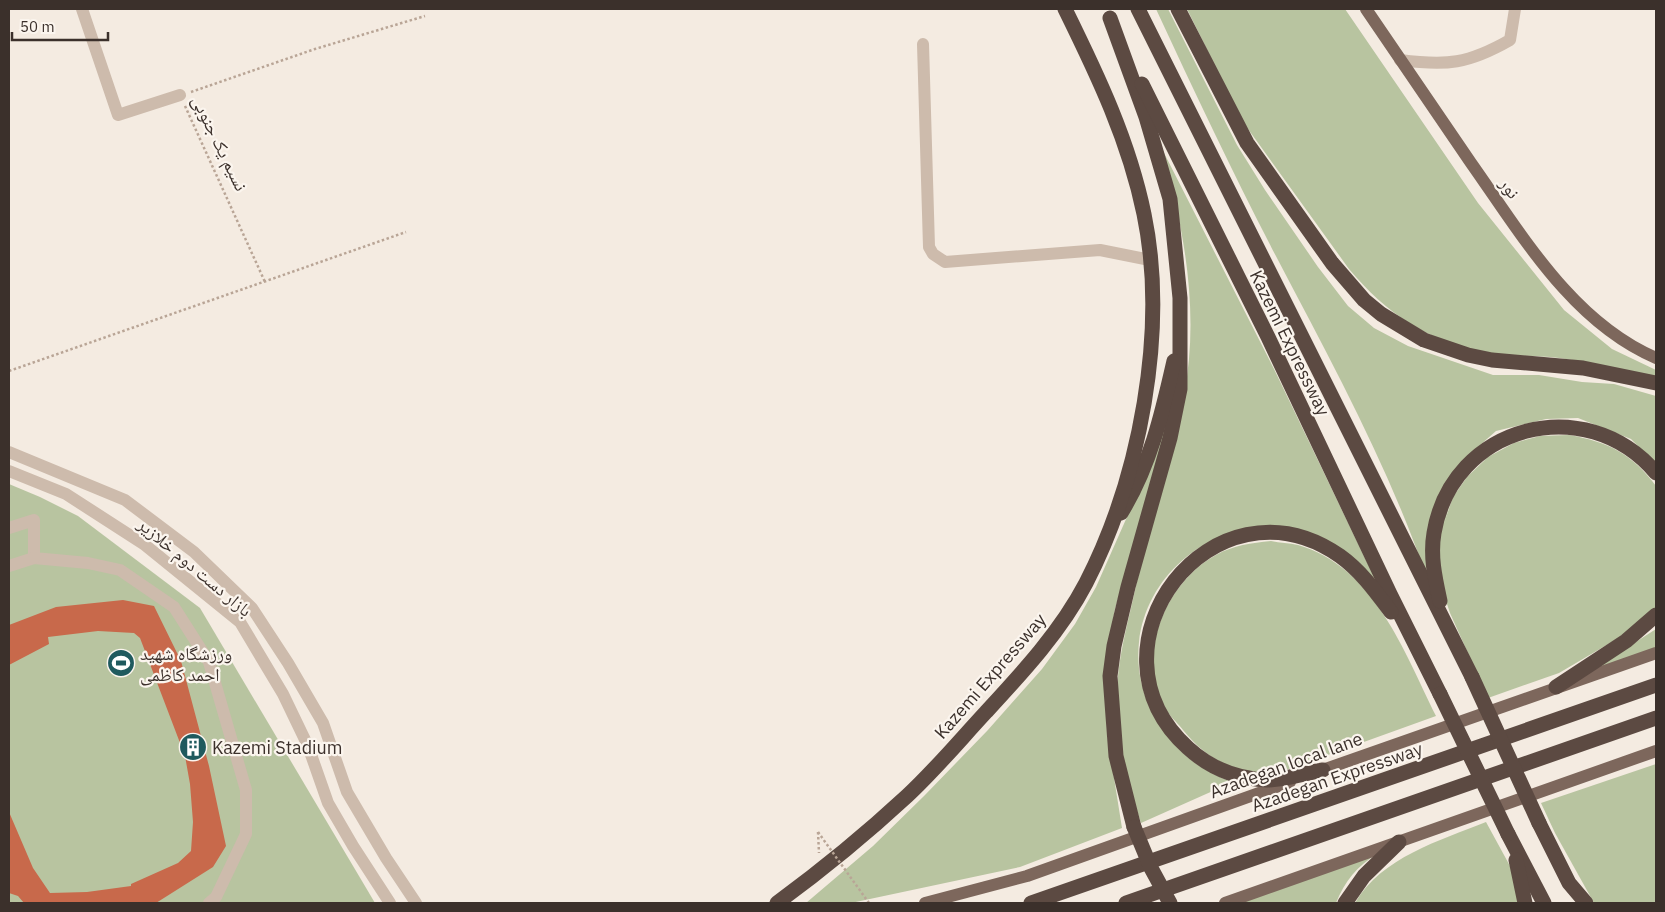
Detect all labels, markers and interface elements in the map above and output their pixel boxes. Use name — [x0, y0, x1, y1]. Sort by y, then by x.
scale bar — [12, 10, 109, 42]
text: 50 m — [20, 17, 55, 36]
street label: نسیم یک جنوبی — [186, 91, 253, 195]
street label: نور — [1494, 172, 1525, 203]
street label: Kazemi Expressway — [1245, 266, 1335, 420]
street label: بازار دست دوم خلازیر — [132, 512, 257, 622]
street label: Kazemi Expressway — [929, 608, 1051, 744]
place label: ورزشگاه شهید احمد کاظمی — [140, 642, 232, 686]
sports icon: ورزشگاه شهید احمد کاظمی — [106, 648, 136, 678]
street label: Azadegan local lane — [1206, 727, 1366, 803]
building icon: Kazemi Stadium — [178, 732, 208, 762]
place label: Kazemi Stadium — [212, 736, 343, 759]
street label: Azadegan Expressway — [1248, 737, 1426, 817]

